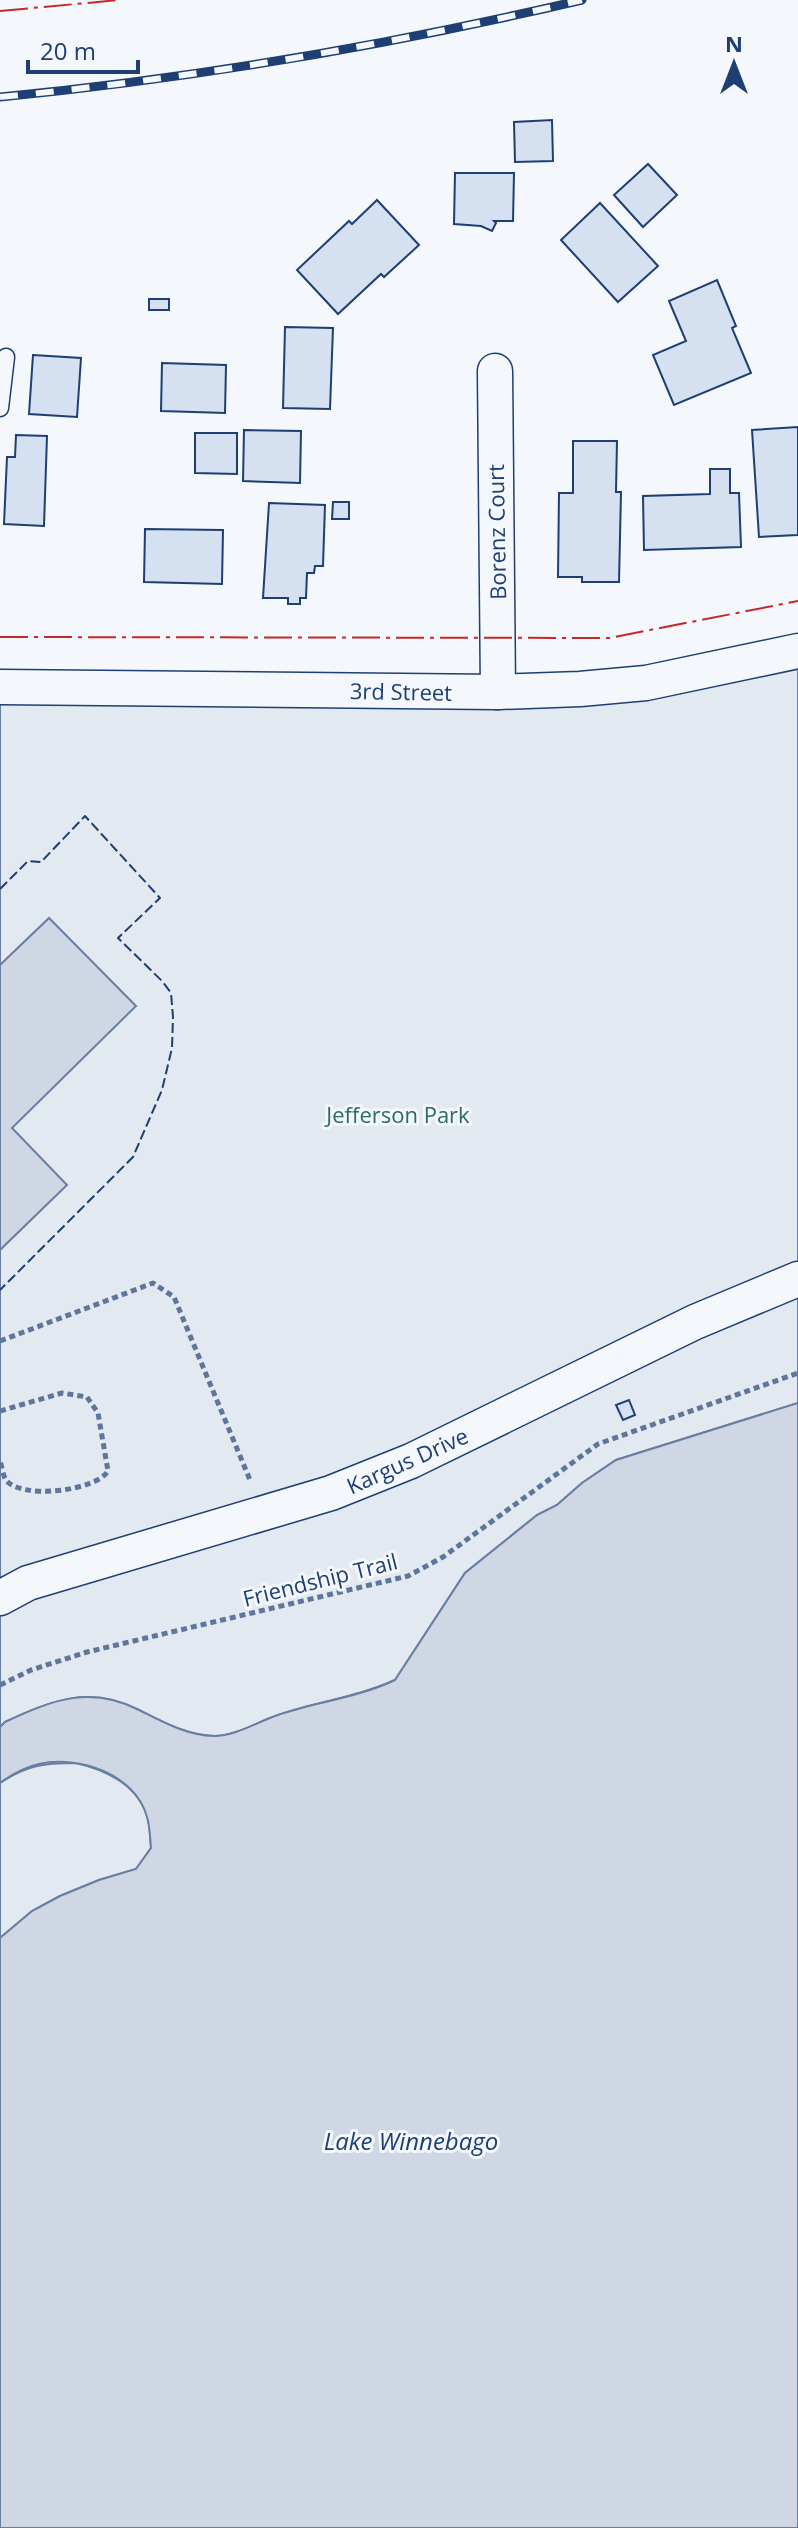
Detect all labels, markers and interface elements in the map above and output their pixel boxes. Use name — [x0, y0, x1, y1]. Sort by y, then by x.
scale bar — [28, 24, 138, 74]
north arrow — [694, 24, 774, 104]
text: N — [725, 28, 743, 58]
text: 20 m — [40, 34, 96, 67]
street label: Borenz Court — [480, 464, 512, 600]
street label: 3rd Street — [350, 675, 453, 707]
park label: Jefferson Park — [324, 1099, 470, 1129]
street label: Kargus Drive — [341, 1420, 473, 1500]
street label: Friendship Trail — [240, 1545, 400, 1613]
water label: Lake Winnebago — [324, 2124, 498, 2157]

